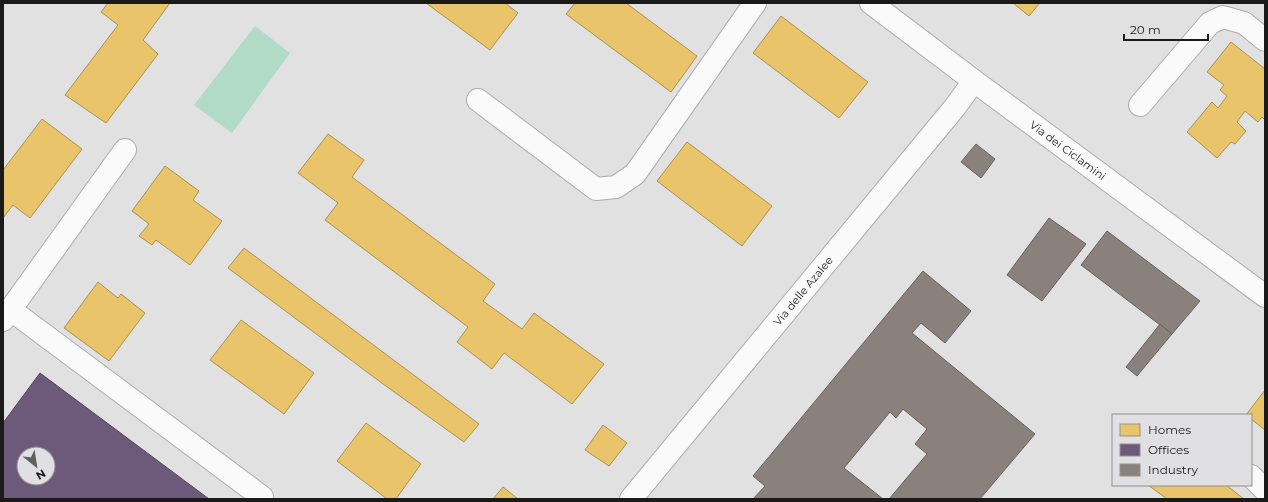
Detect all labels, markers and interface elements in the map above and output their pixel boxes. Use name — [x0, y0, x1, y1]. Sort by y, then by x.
scale bar — [1124, 16, 1208, 42]
text: 20 m — [1130, 22, 1161, 37]
street label: Via dei Ciclamini — [1027, 118, 1109, 183]
street label: Via delle Azalee — [770, 253, 836, 328]
legend — [1112, 414, 1252, 486]
text: Homes — [1148, 422, 1191, 437]
text: Offices — [1148, 442, 1189, 457]
north arrow — [16, 446, 56, 486]
text: Industry — [1148, 462, 1198, 477]
text: N — [34, 466, 48, 483]

